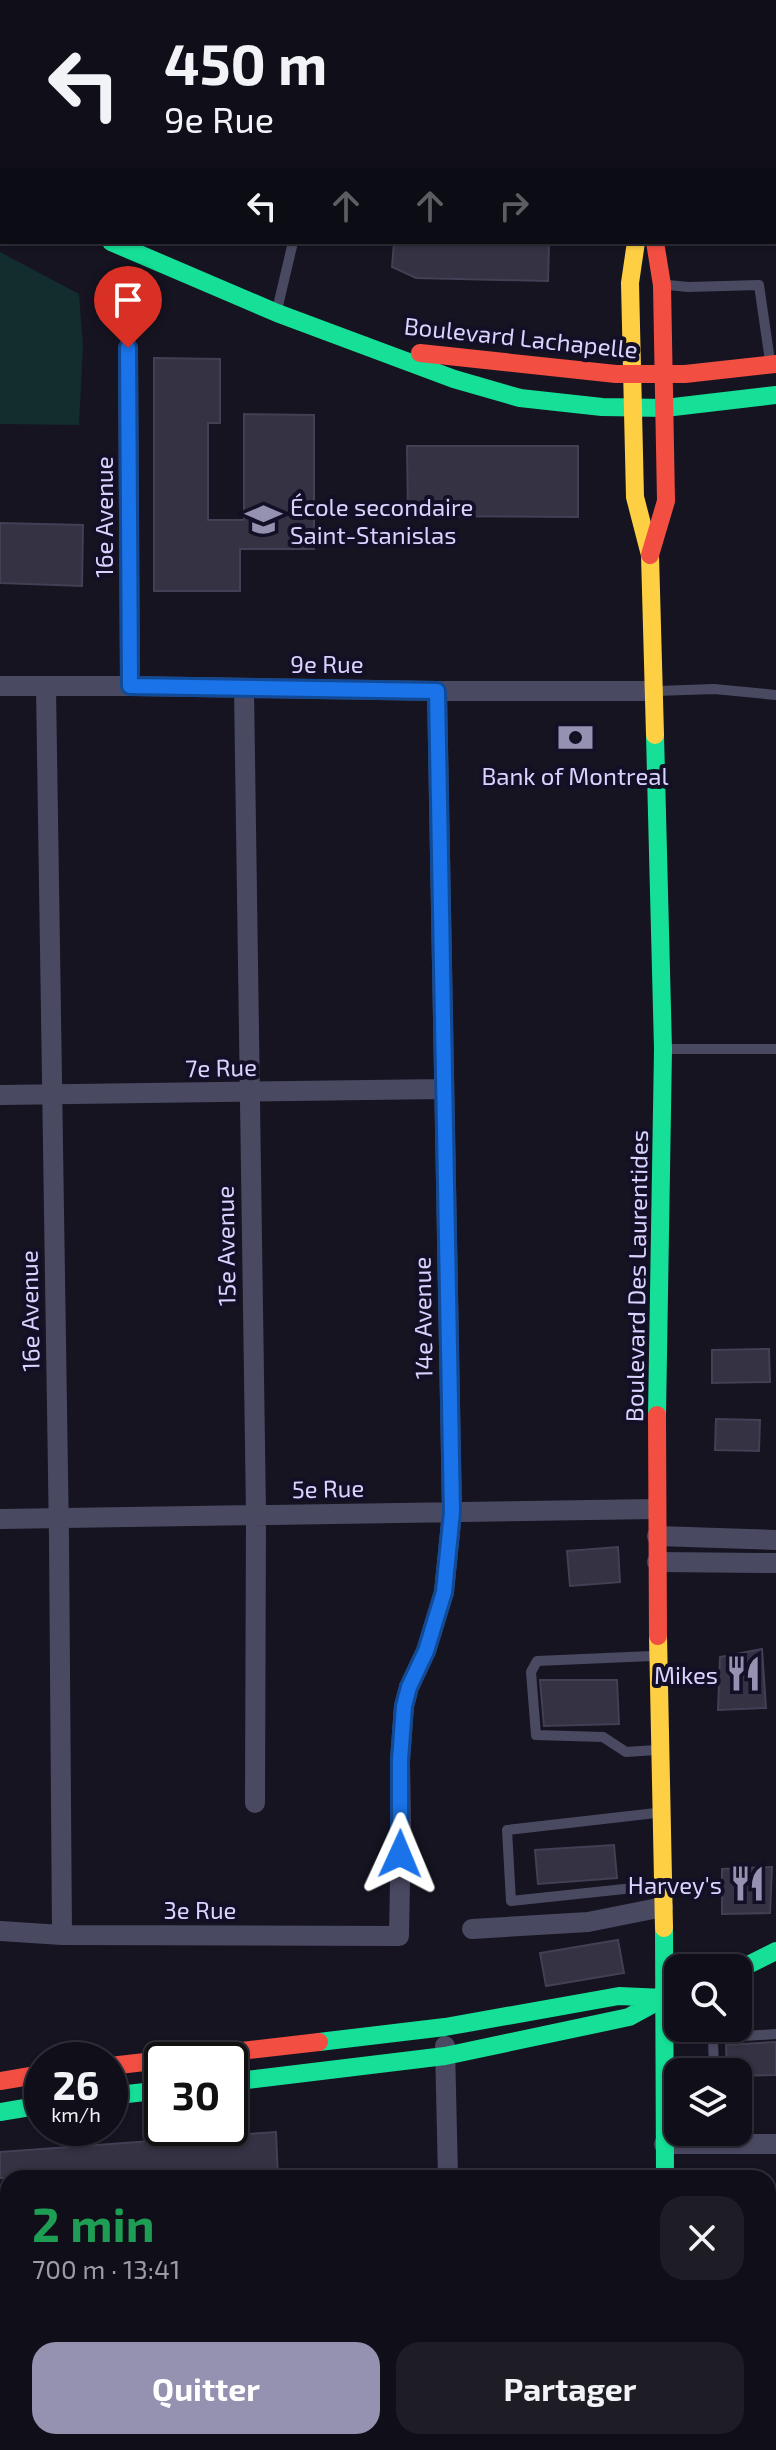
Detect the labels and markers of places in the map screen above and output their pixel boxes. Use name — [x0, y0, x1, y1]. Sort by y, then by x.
pin — [94, 266, 162, 348]
place label: École secondaire Saint-Stanislas — [290, 492, 473, 549]
school or university icon: École secondaire Saint-Stanislas — [245, 501, 283, 539]
bank icon: Bank of Montreal — [556, 719, 594, 757]
place label: Bank of Montreal — [481, 761, 669, 790]
restaurant icon: Mikes — [725, 1655, 763, 1693]
place label: Mikes — [654, 1660, 718, 1689]
restaurant icon: Harvey's — [729, 1865, 767, 1903]
place label: Harvey's — [628, 1870, 722, 1899]

